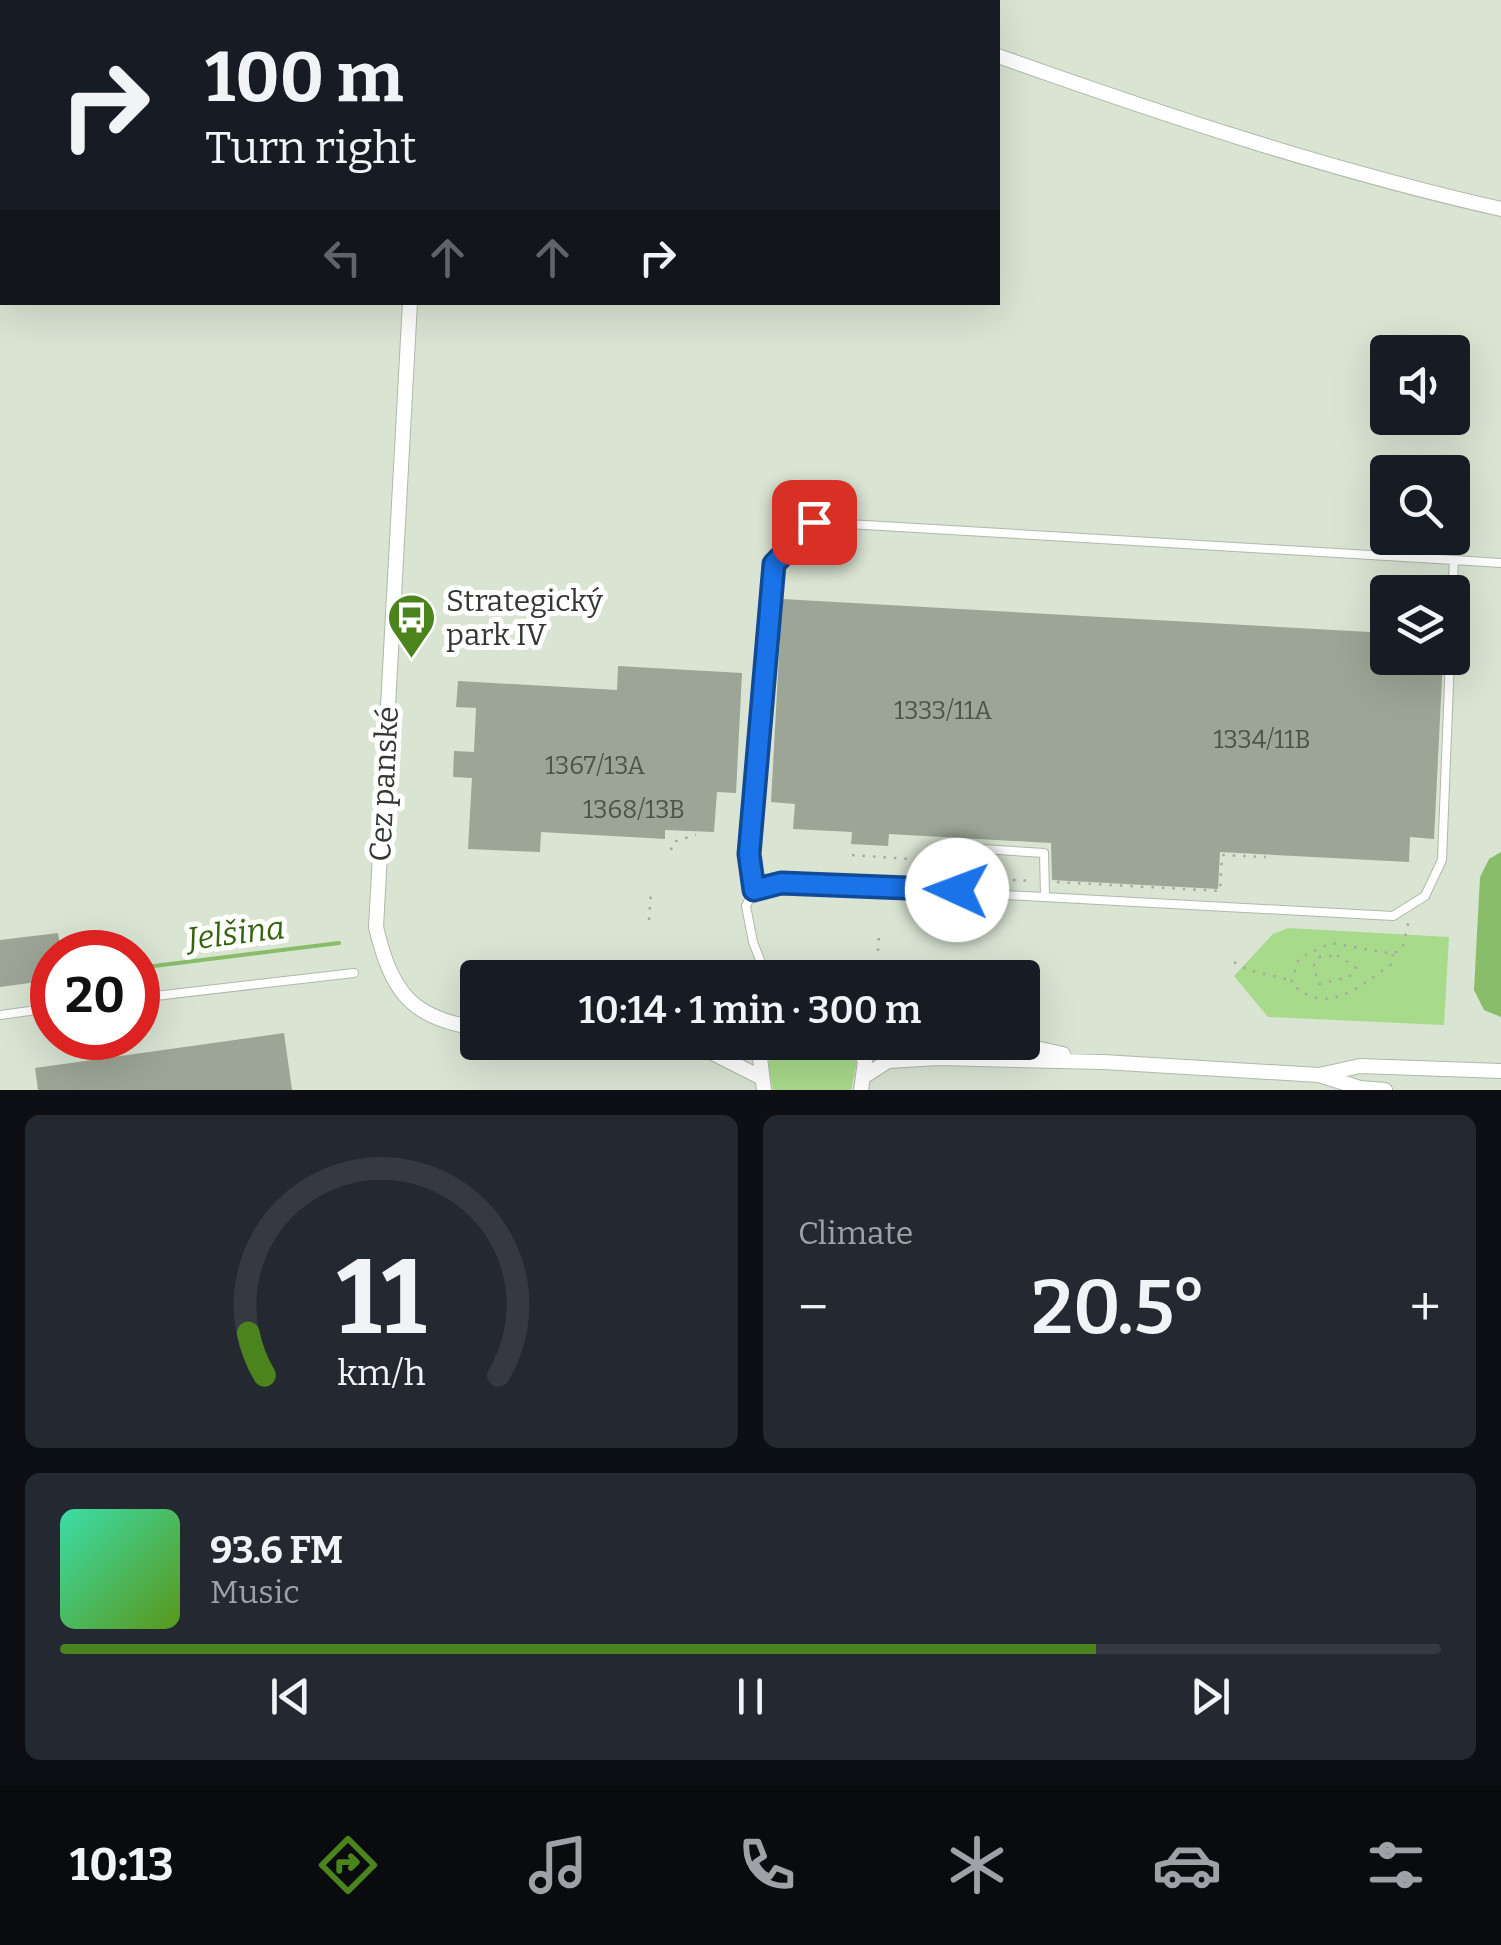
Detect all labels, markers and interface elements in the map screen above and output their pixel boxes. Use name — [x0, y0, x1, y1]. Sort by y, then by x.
text: 100 m — [205, 36, 404, 120]
icon: right — [40, 40, 170, 170]
text: Turn right — [205, 121, 417, 175]
icon: left — [315, 230, 370, 285]
icon: ahead — [420, 230, 475, 285]
icon: ahead — [525, 230, 580, 285]
icon: right — [630, 230, 685, 285]
map controls — [1370, 335, 1470, 675]
button: sound — [1370, 335, 1470, 435]
button: search — [1370, 455, 1470, 555]
pin — [772, 480, 857, 565]
icon: arrive — [787, 495, 842, 550]
button: layers — [1370, 575, 1470, 675]
place label: Strategický park IV — [446, 583, 603, 653]
bus stop icon: Strategický park IV — [385, 592, 437, 660]
house number: 1333/11A — [894, 696, 992, 726]
street label: Cez panské — [362, 705, 406, 863]
house number: 1334/11B — [1213, 725, 1311, 755]
house number: 1367/13A — [545, 751, 645, 781]
house number: 1368/13B — [583, 795, 685, 825]
position arrow — [905, 838, 1009, 942]
water label: Jelšina — [182, 908, 287, 958]
speed limit sign: 20 — [30, 930, 160, 1060]
text: 10:14 · 1 min · 300 m — [579, 987, 921, 1033]
text: Climate — [798, 1214, 913, 1252]
text: 11 — [337, 1236, 426, 1361]
text: 20.5° — [1031, 1263, 1207, 1353]
text: − — [798, 1275, 828, 1341]
text: + — [1410, 1275, 1441, 1341]
text: km/h — [337, 1352, 426, 1394]
text: 93.6 FM — [210, 1527, 343, 1573]
text: Music — [210, 1573, 300, 1611]
icon: previous — [263, 1669, 318, 1724]
icon: pause — [723, 1669, 778, 1724]
icon: next — [1183, 1669, 1238, 1724]
icon: directions — [313, 1830, 383, 1900]
icon: music — [523, 1830, 593, 1900]
icon: phone — [732, 1830, 802, 1900]
icon: climate — [942, 1830, 1012, 1900]
icon: car — [1152, 1830, 1222, 1900]
icon: filters — [1361, 1830, 1431, 1900]
text: 10:13 — [70, 1838, 174, 1892]

